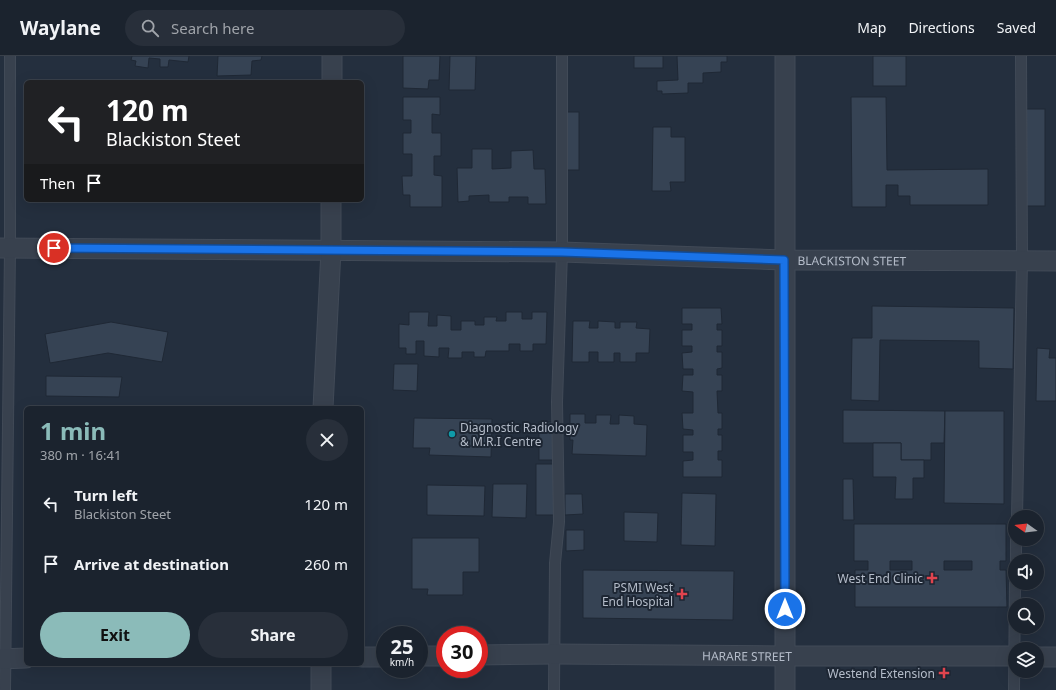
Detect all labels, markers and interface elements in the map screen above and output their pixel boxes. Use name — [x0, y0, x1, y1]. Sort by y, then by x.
search box — [125, 10, 405, 46]
text: Waylane — [20, 15, 101, 41]
icon: search — [139, 17, 161, 39]
text: Search here — [171, 18, 254, 38]
text: Map — [857, 18, 886, 37]
text: Directions — [908, 18, 975, 37]
text: Saved — [997, 18, 1036, 37]
text: 120 m — [106, 91, 189, 129]
icon: left — [40, 96, 92, 148]
text: Blackiston Steet — [106, 127, 240, 151]
icon: arrive — [83, 172, 105, 194]
text: Then — [40, 173, 75, 193]
pin — [37, 231, 71, 265]
icon: arrive — [43, 237, 65, 259]
street label: BLACKISTON STEET — [797, 252, 907, 269]
text: 1 min — [40, 414, 106, 447]
button: close — [306, 419, 348, 461]
place label: Diagnostic Radiology & M.R.I Centre — [460, 419, 579, 450]
marker: Diagnostic Radiology & M.R.I Centre — [447, 429, 457, 439]
text: 380 m · 16:41 — [40, 446, 121, 464]
text: Turn left — [74, 485, 138, 505]
icon: left — [40, 493, 62, 515]
text: 120 m — [304, 494, 348, 514]
text: Blackiston Steet — [74, 505, 171, 523]
north arrow — [1008, 510, 1044, 546]
map controls — [1008, 510, 1044, 678]
icon: arrive — [40, 553, 62, 575]
text: Arrive at destination — [74, 554, 229, 574]
text: 260 m — [304, 554, 348, 574]
button: sound — [1008, 554, 1044, 590]
place label: West End Clinic — [837, 570, 923, 587]
marker: West End Clinic — [926, 572, 938, 584]
place label: PSMI West End Hospital — [602, 579, 674, 610]
marker: PSMI West End Hospital — [676, 588, 688, 600]
position arrow — [764, 588, 806, 630]
button: search — [1008, 598, 1044, 634]
button: Exit — [40, 612, 190, 658]
button: Share — [198, 612, 348, 658]
speed limit sign: 30 — [436, 626, 488, 678]
text: 25 — [391, 633, 413, 660]
button: layers — [1008, 642, 1044, 678]
street label: HARARE STREET — [702, 647, 792, 665]
text: km/h — [390, 655, 414, 669]
place label: Westend Extension — [827, 665, 935, 682]
marker: Westend Extension — [938, 667, 950, 679]

